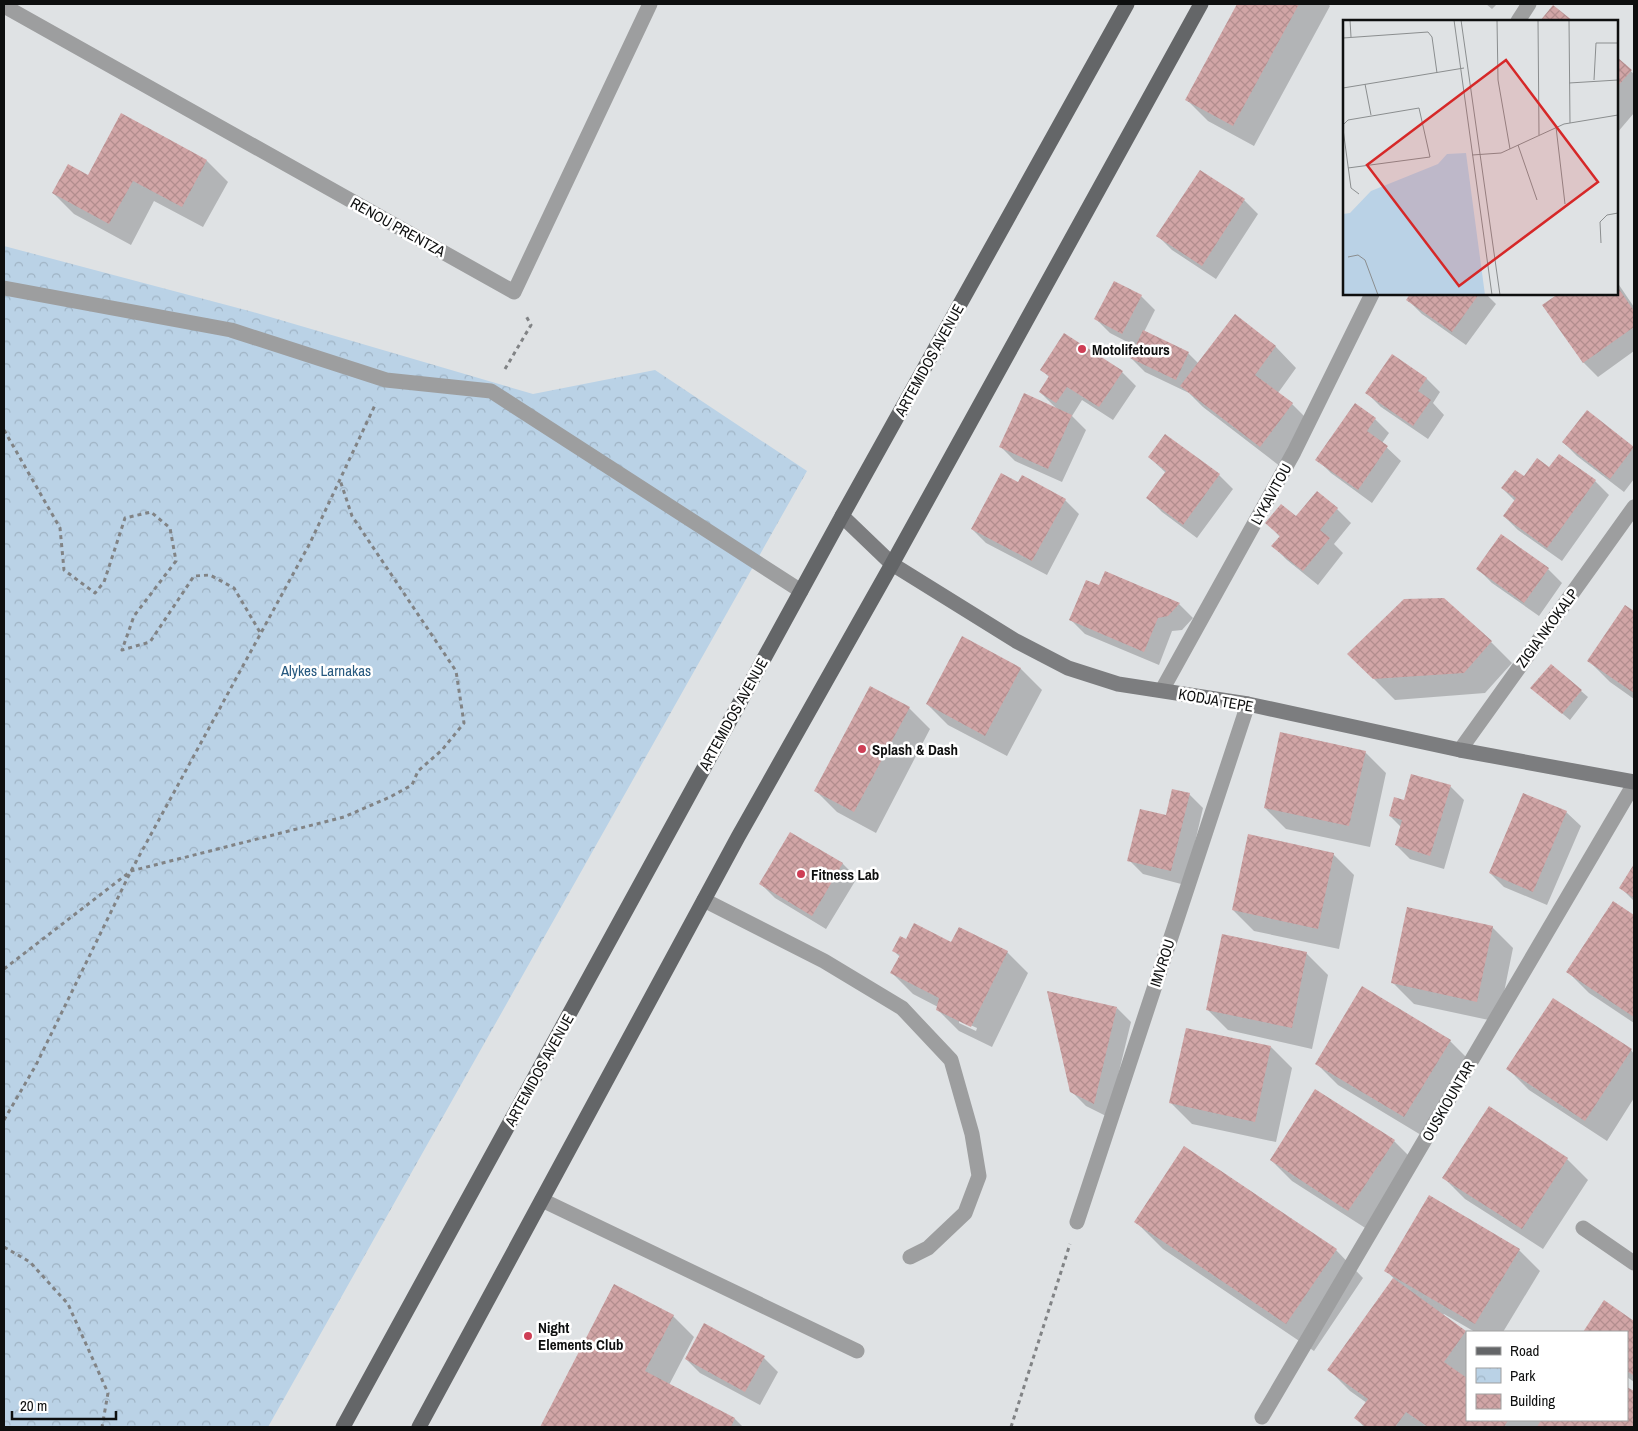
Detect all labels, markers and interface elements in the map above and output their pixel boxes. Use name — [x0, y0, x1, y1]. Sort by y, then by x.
inset map — [1343, 20, 1618, 295]
street label: RENOU PRENTZA — [347, 192, 450, 262]
street label: ARTEMIDOS AVENUE — [889, 300, 969, 421]
place label: Motolifetours — [1092, 339, 1170, 360]
marker: Motolifetours — [1076, 343, 1088, 355]
street label: LYKAVITOU — [1246, 460, 1296, 528]
street label: ZIGIA NKOKALP — [1511, 584, 1583, 672]
street label: ARTEMIDOS AVENUE — [693, 654, 773, 775]
park label: Alykes Larnakas — [280, 660, 371, 681]
street label: KODJA TEPE — [1177, 683, 1255, 717]
place label: Splash & Dash — [872, 739, 958, 760]
marker: Splash & Dash — [856, 743, 868, 755]
place label: Fitness Lab — [811, 864, 879, 885]
marker: Fitness Lab — [795, 868, 807, 880]
street label: IMVROU — [1144, 936, 1180, 990]
street label: ARTEMIDOS AVENUE — [499, 1010, 579, 1131]
street label: OUSKIOUNTAR — [1417, 1057, 1479, 1145]
place label: Night Elements Club — [538, 1317, 623, 1355]
marker: Night Elements Club — [522, 1330, 534, 1342]
legend — [1466, 1331, 1628, 1421]
text: Road — [1510, 1340, 1539, 1361]
text: Park — [1510, 1365, 1536, 1386]
scale bar — [12, 1388, 116, 1420]
text: Building — [1510, 1390, 1555, 1411]
text: 20 m — [20, 1395, 47, 1416]

